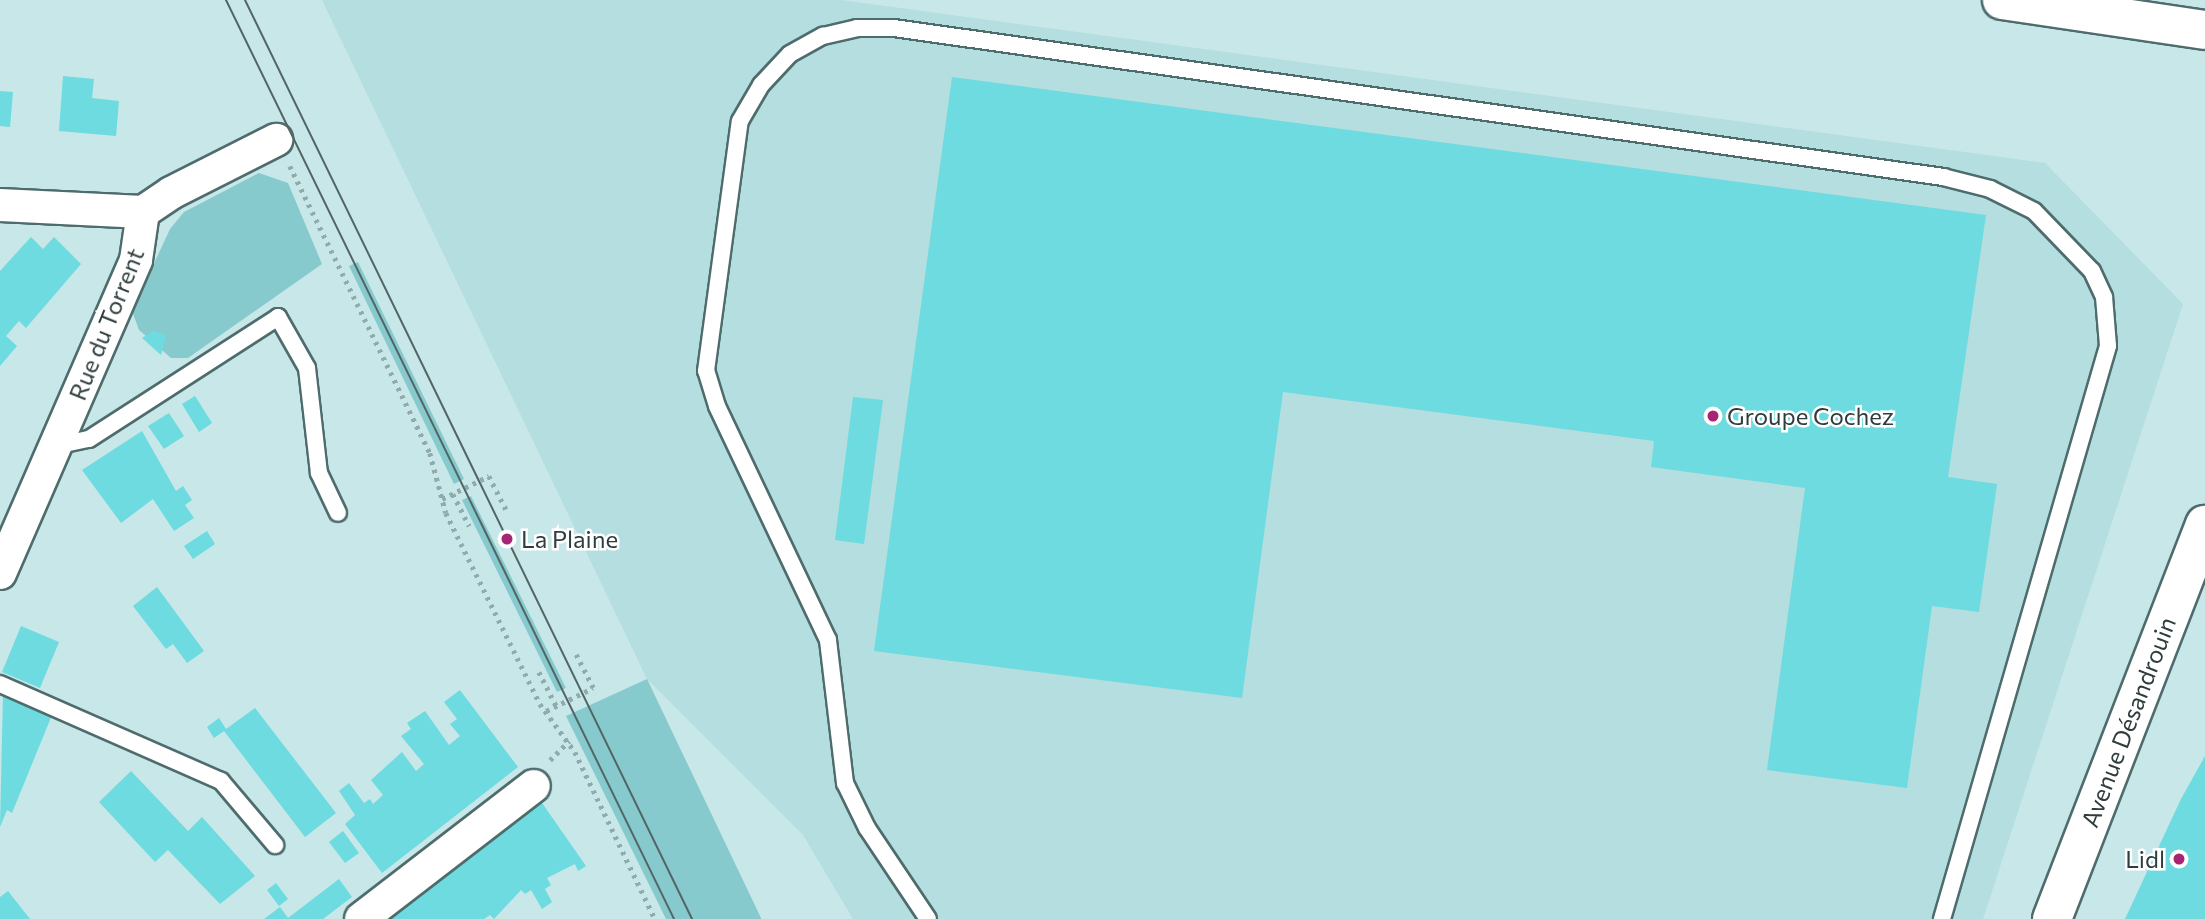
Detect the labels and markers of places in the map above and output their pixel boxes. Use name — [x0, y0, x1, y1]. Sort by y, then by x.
place label: Groupe Cochez — [1727, 402, 1894, 430]
marker: Groupe Cochez — [1705, 408, 1721, 424]
place label: La Plaine — [521, 525, 618, 553]
marker: La Plaine — [499, 531, 515, 547]
place label: Lidl — [2125, 845, 2165, 873]
marker: Lidl — [2171, 851, 2187, 867]

